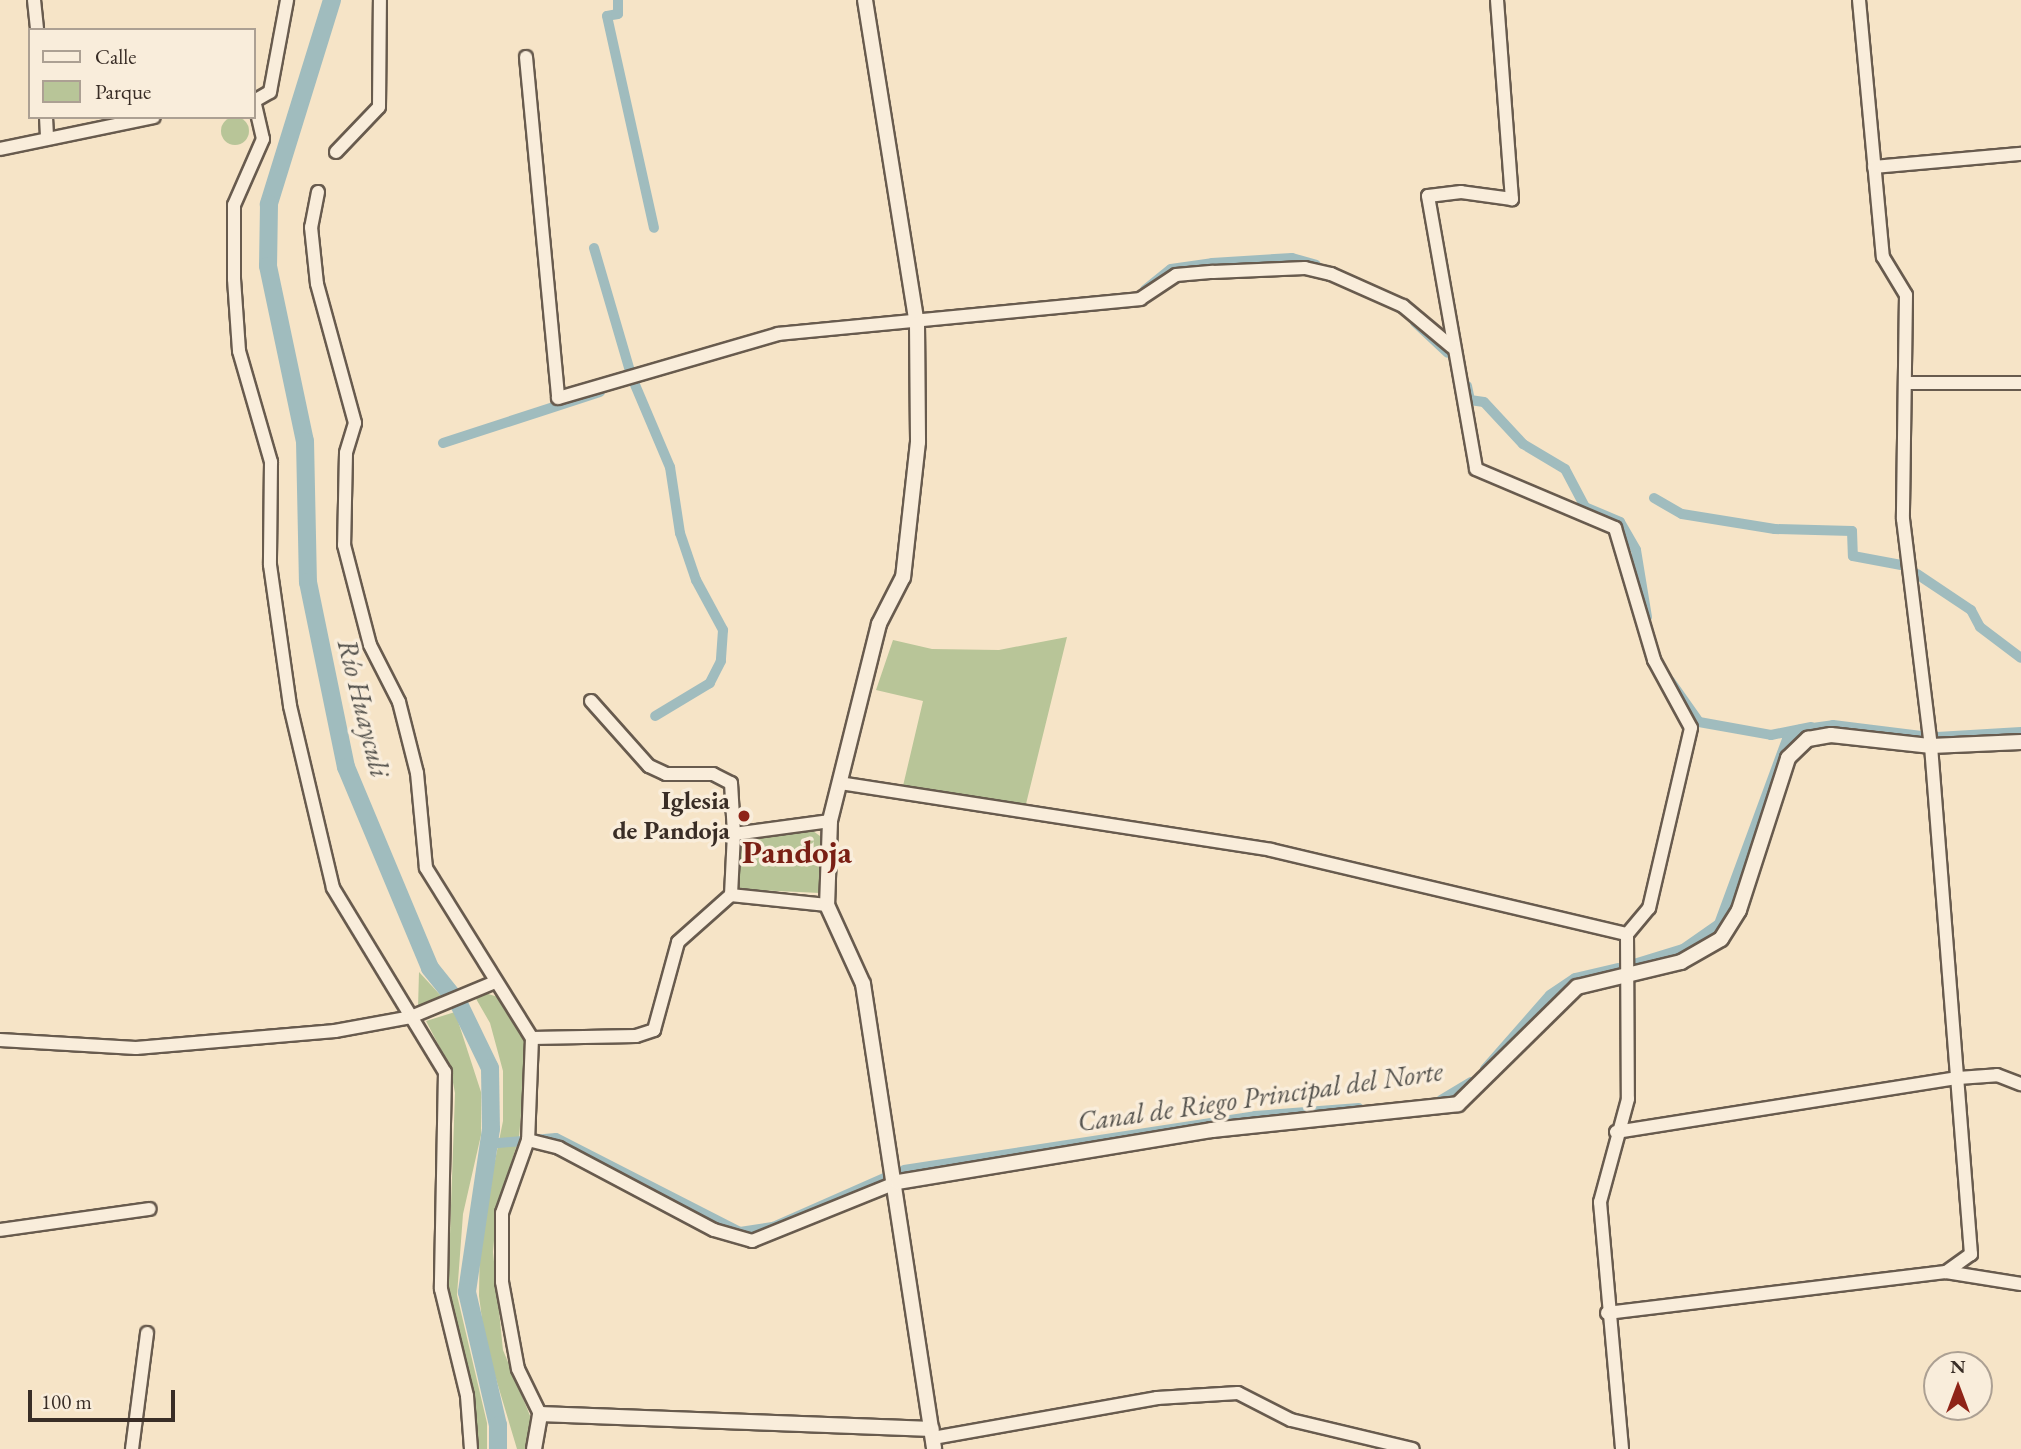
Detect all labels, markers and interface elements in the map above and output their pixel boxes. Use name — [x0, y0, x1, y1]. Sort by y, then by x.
legend — [28, 28, 256, 119]
text: Calle — [95, 43, 137, 70]
text: Parque — [95, 78, 151, 105]
water label: Río Huayculi — [331, 635, 397, 781]
place label: Iglesia de Pandoja — [612, 785, 730, 846]
marker: Iglesia de Pandoja — [736, 808, 752, 824]
district label: Pandoja — [742, 832, 852, 872]
water label: Canal de Riego Principal del Norte — [1075, 1054, 1445, 1138]
north arrow — [1923, 1351, 1993, 1421]
text: N — [1950, 1354, 1966, 1379]
scale bar — [32, 1376, 178, 1420]
text: 100 m — [41, 1388, 92, 1415]

